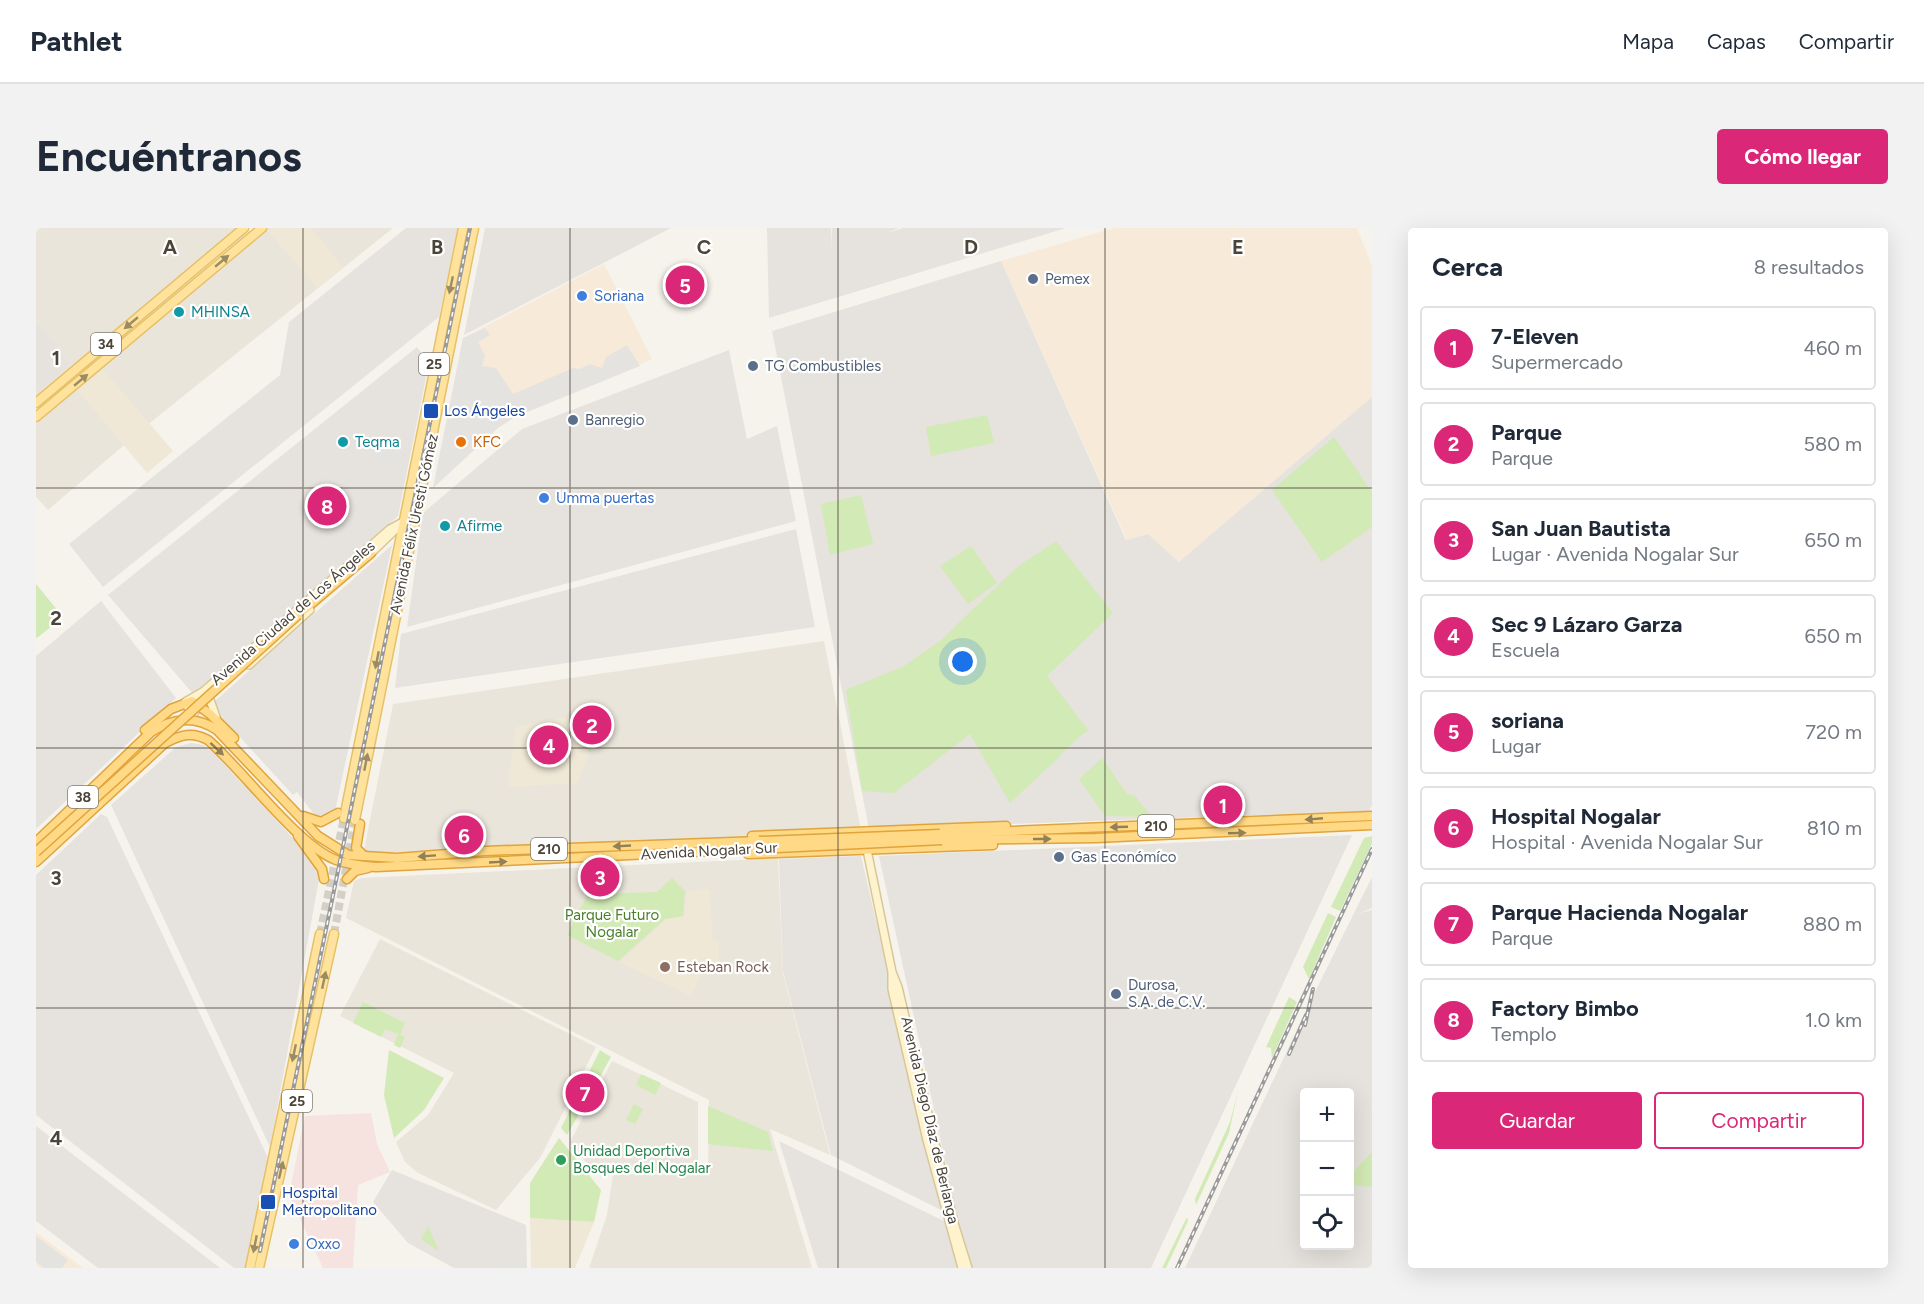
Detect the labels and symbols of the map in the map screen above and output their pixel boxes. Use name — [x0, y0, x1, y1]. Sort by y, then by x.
text: A — [163, 235, 178, 259]
text: B — [431, 235, 443, 259]
text: C — [697, 235, 711, 259]
text: D — [964, 235, 978, 259]
text: E — [1232, 235, 1244, 259]
one-way arrow — [214, 255, 229, 268]
pin: 5 — [666, 262, 704, 308]
place label: Pemex — [1045, 270, 1090, 288]
marker: Pemex — [1026, 272, 1040, 286]
one-way arrow — [445, 276, 455, 294]
place label: Soriana — [594, 287, 644, 305]
marker: Soriana — [575, 289, 589, 303]
place label: MHINSA — [191, 303, 250, 321]
marker: MHINSA — [172, 305, 186, 319]
one-way arrow — [124, 316, 139, 329]
road number: 34 — [91, 333, 121, 355]
text: 1 — [52, 346, 60, 370]
road number: 25 — [419, 353, 449, 375]
place label: TG Combustibles — [765, 357, 881, 375]
marker: TG Combustibles — [746, 359, 760, 373]
one-way arrow — [73, 373, 89, 386]
marker: Los Ángeles — [422, 402, 440, 420]
place label: Los Ángeles — [444, 402, 525, 420]
place label: Banregio — [585, 411, 645, 429]
marker: Banregio — [566, 413, 580, 427]
street label: Avenida Félix Uresti Gómez — [386, 432, 442, 616]
place label: Teqma — [355, 433, 400, 451]
place label: KFC — [473, 433, 501, 451]
marker: Teqma — [336, 435, 350, 449]
marker: KFC — [454, 435, 468, 449]
pin: 8 — [308, 484, 346, 528]
place label: Umma puertas — [556, 489, 654, 507]
marker: Umma puertas — [537, 491, 551, 505]
place label: Afirme — [457, 517, 502, 535]
marker: Afirme — [438, 519, 452, 533]
street label: Avenida Ciudad de Los Ángeles — [207, 537, 379, 689]
text: 2 — [50, 606, 62, 630]
your location — [948, 647, 977, 676]
one-way arrow — [371, 651, 381, 669]
pin: 2 — [572, 702, 612, 748]
pin: 4 — [530, 722, 568, 768]
one-way arrow — [210, 741, 224, 755]
one-way arrow — [362, 753, 371, 772]
pin: 1 — [1204, 782, 1242, 828]
road number: 38 — [68, 786, 98, 808]
pin: 6 — [444, 812, 484, 858]
one-way arrow — [1304, 814, 1323, 824]
road number: 210 — [1138, 815, 1174, 837]
one-way arrow — [1109, 822, 1128, 832]
one-way arrow — [1228, 828, 1247, 838]
one-way arrow — [1033, 834, 1052, 844]
road number: 210 — [531, 838, 567, 860]
street label: Avenida Nogalar Sur — [640, 838, 778, 864]
one-way arrow — [612, 842, 631, 851]
place label: Gas Económíco — [1071, 848, 1177, 866]
marker: Gas Económíco — [1052, 850, 1066, 864]
one-way arrow — [417, 851, 436, 860]
pin: 3 — [580, 854, 620, 900]
one-way arrow — [488, 857, 507, 866]
text: 3 — [50, 866, 62, 890]
park label: Parque Futuro Nogalar — [565, 906, 659, 941]
place label: Esteban Rock — [677, 958, 769, 976]
marker: Esteban Rock — [658, 960, 672, 974]
one-way arrow — [320, 970, 329, 989]
place label: Durosa, S.A. de C.V. — [1128, 976, 1205, 1011]
marker: Durosa, S.A. de C.V. — [1109, 987, 1123, 1001]
street label: Avenida Diego Díaz de Berlanga — [897, 1014, 963, 1226]
one-way arrow — [289, 1043, 299, 1062]
pin: 7 — [566, 1070, 604, 1116]
road number: 25 — [282, 1090, 312, 1112]
text: 4 — [50, 1126, 63, 1150]
place label: Unidad Deportiva Bosques del Nogalar — [573, 1142, 711, 1177]
marker: Unidad Deportiva Bosques del Nogalar — [554, 1153, 568, 1167]
one-way arrow — [277, 1161, 287, 1179]
place label: Hospital Metropolitano — [282, 1184, 377, 1219]
marker: Hospital Metropolitano — [259, 1193, 277, 1211]
one-way arrow — [250, 1234, 259, 1253]
place label: Oxxo — [306, 1235, 341, 1253]
marker: Oxxo — [287, 1237, 301, 1251]

